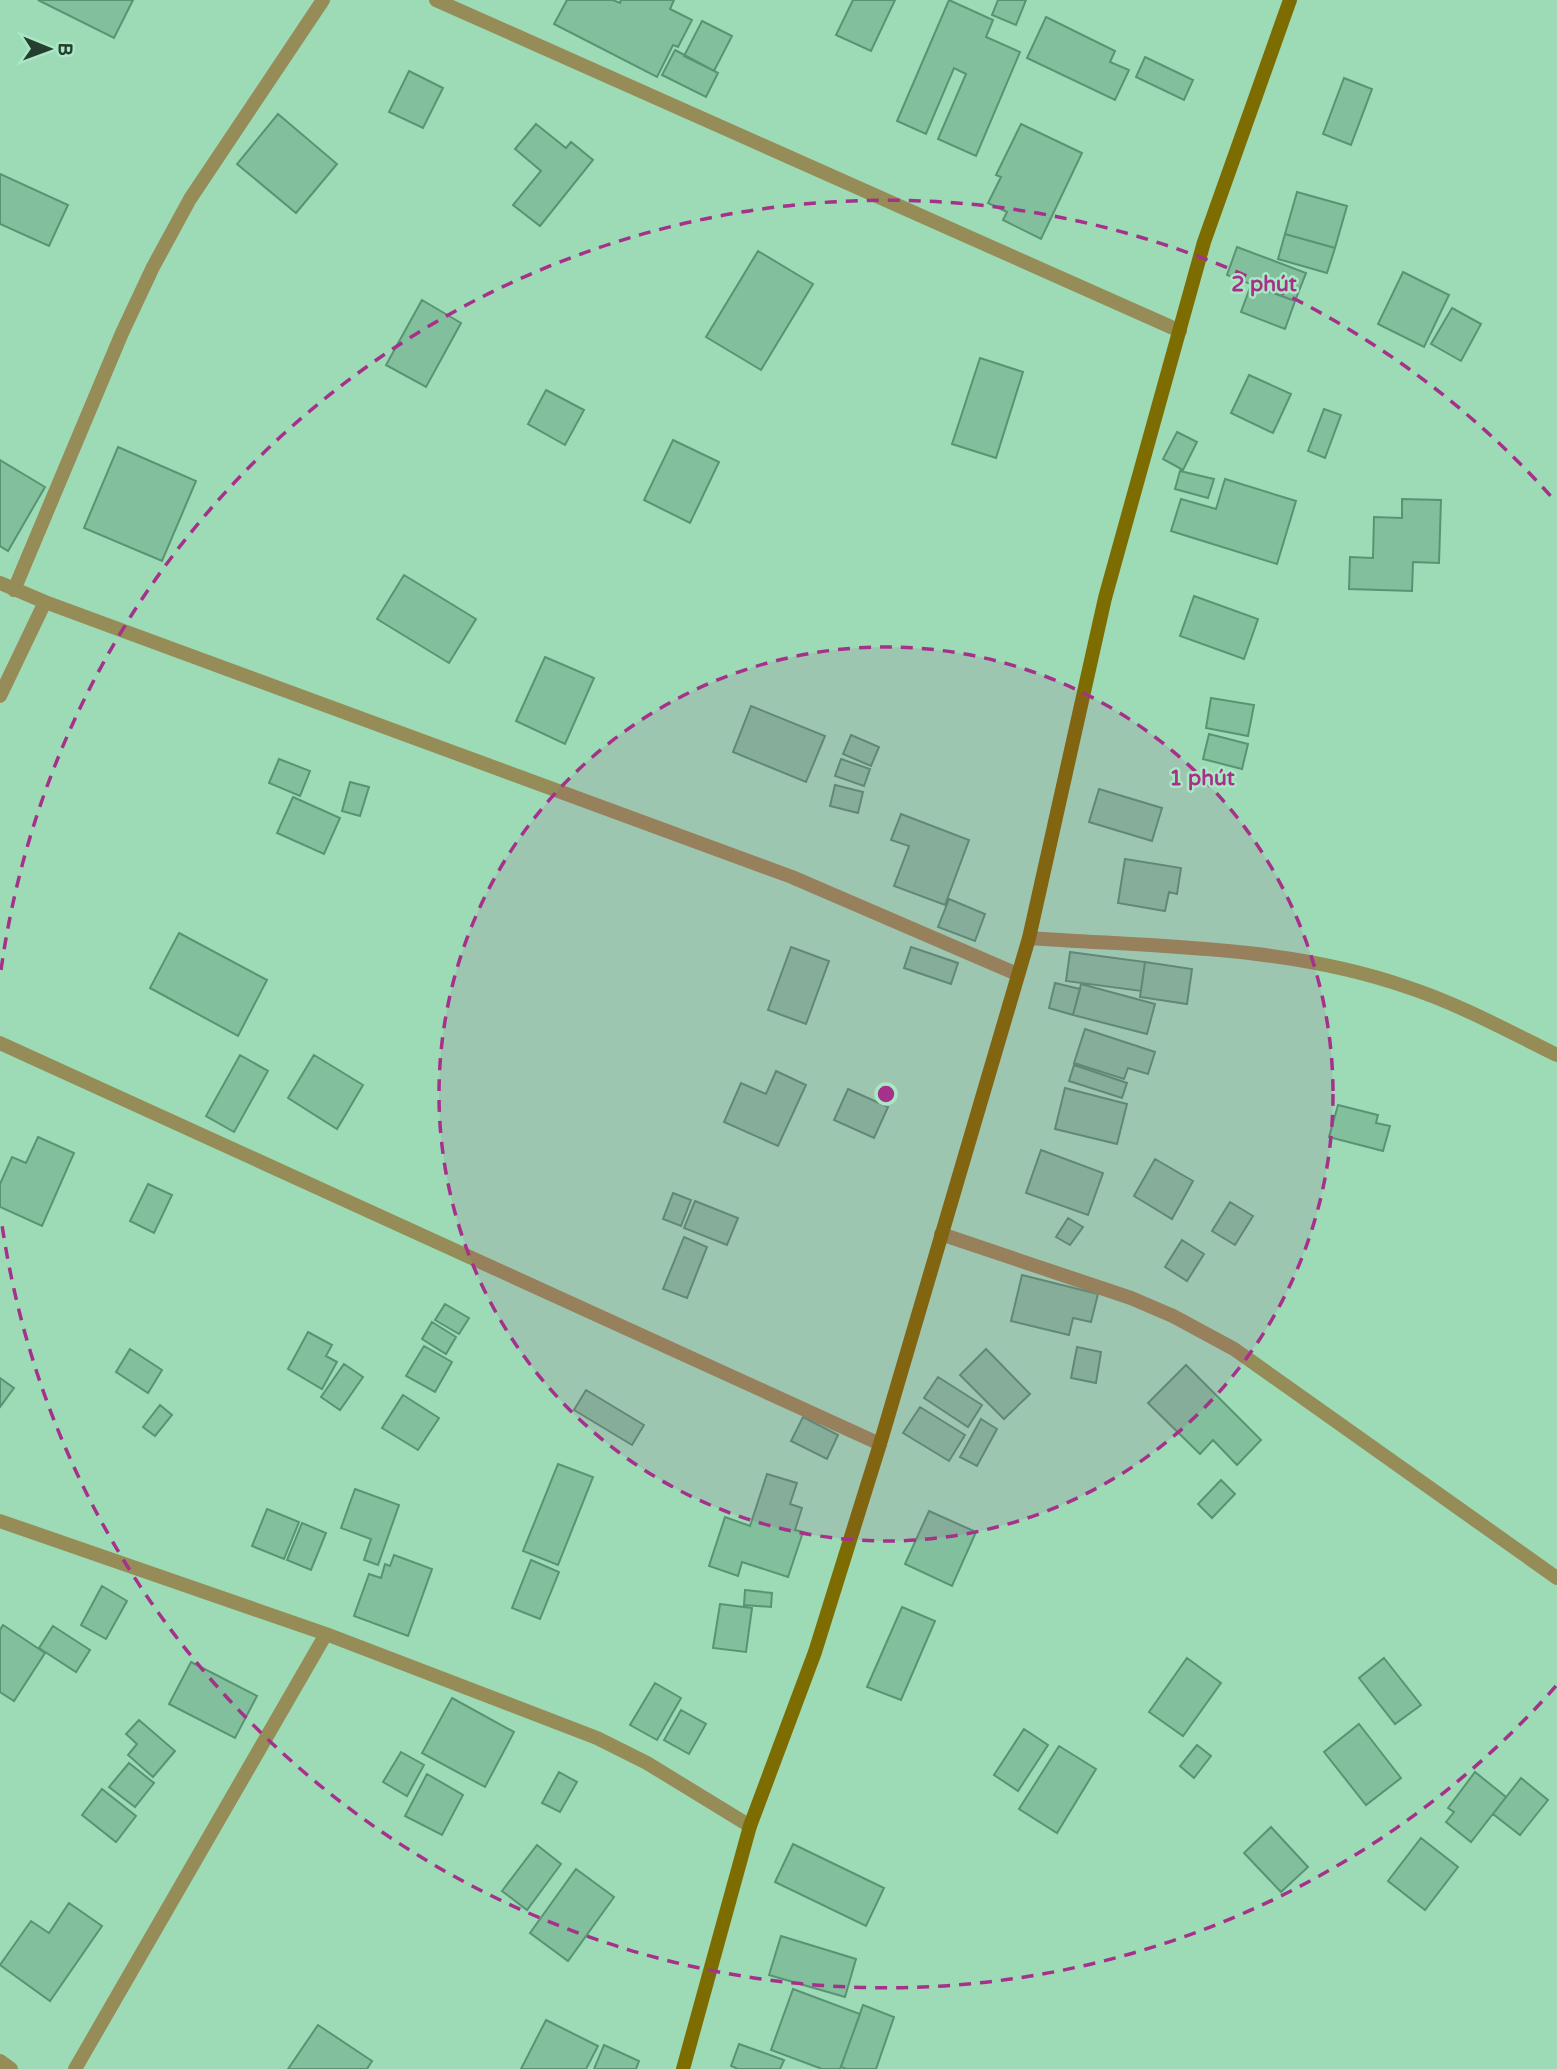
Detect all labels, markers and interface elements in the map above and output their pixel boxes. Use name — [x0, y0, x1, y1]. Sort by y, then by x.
north arrow — [14, 14, 84, 84]
text: B — [54, 43, 76, 56]
text: 2 phút — [1231, 272, 1297, 297]
text: 1 phút — [1169, 766, 1235, 791]
centre of rings — [874, 1082, 898, 1106]

